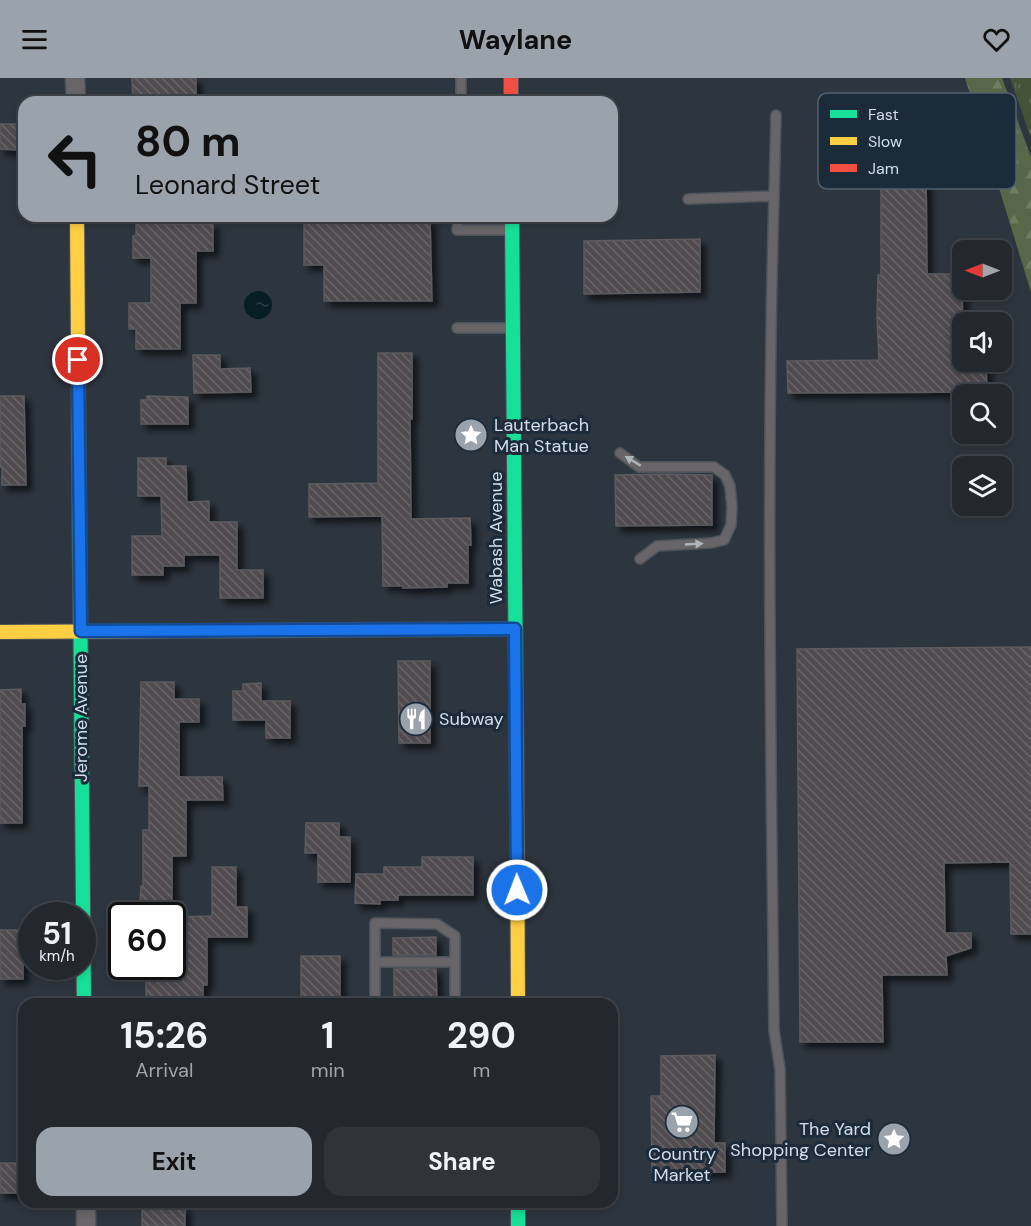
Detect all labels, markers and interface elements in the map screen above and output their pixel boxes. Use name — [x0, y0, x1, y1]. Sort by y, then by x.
text: Waylane — [459, 22, 572, 57]
icon: menu — [18, 23, 51, 56]
icon: heart — [980, 23, 1013, 56]
legend — [818, 93, 1016, 189]
text: Fast — [868, 104, 899, 125]
text: 80 m — [135, 114, 241, 169]
icon: left — [36, 120, 114, 198]
text: Slow — [868, 131, 902, 152]
text: Jam — [868, 158, 899, 179]
text: Leonard Street — [135, 167, 320, 202]
north arrow — [952, 240, 1012, 300]
map controls — [952, 240, 1012, 516]
button: sound — [952, 312, 1012, 372]
pin — [52, 334, 103, 385]
icon: arrive — [61, 343, 94, 376]
button: search — [952, 384, 1012, 444]
place label: Lauterbach Man Statue — [494, 413, 589, 458]
place icon: Lauterbach Man Statue — [453, 417, 489, 453]
one-way arrow — [624, 456, 641, 467]
button: layers — [952, 456, 1012, 516]
street label: Wabash Avenue — [484, 472, 508, 604]
one-way arrow — [685, 540, 704, 549]
street label: Jerome Avenue — [69, 654, 93, 782]
restaurant icon: Subway — [398, 701, 434, 737]
place label: Subway — [439, 707, 504, 731]
position arrow — [485, 858, 549, 922]
speed limit sign: 60 — [108, 902, 186, 980]
text: 51 — [42, 914, 72, 953]
text: km/h — [39, 946, 75, 966]
text: 15:26 — [120, 1012, 208, 1059]
text: 1 — [321, 1012, 334, 1059]
text: 290 — [447, 1012, 516, 1059]
text: Arrival — [135, 1057, 193, 1083]
text: min — [311, 1057, 345, 1083]
text: m — [472, 1057, 490, 1083]
supermarket icon: Country Market — [664, 1104, 700, 1140]
place label: The Yard Shopping Center — [730, 1117, 871, 1162]
place icon: The Yard Shopping Center — [876, 1121, 912, 1157]
button: Exit — [36, 1127, 312, 1196]
button: Share — [324, 1127, 600, 1196]
place label: Country Market — [648, 1142, 716, 1187]

